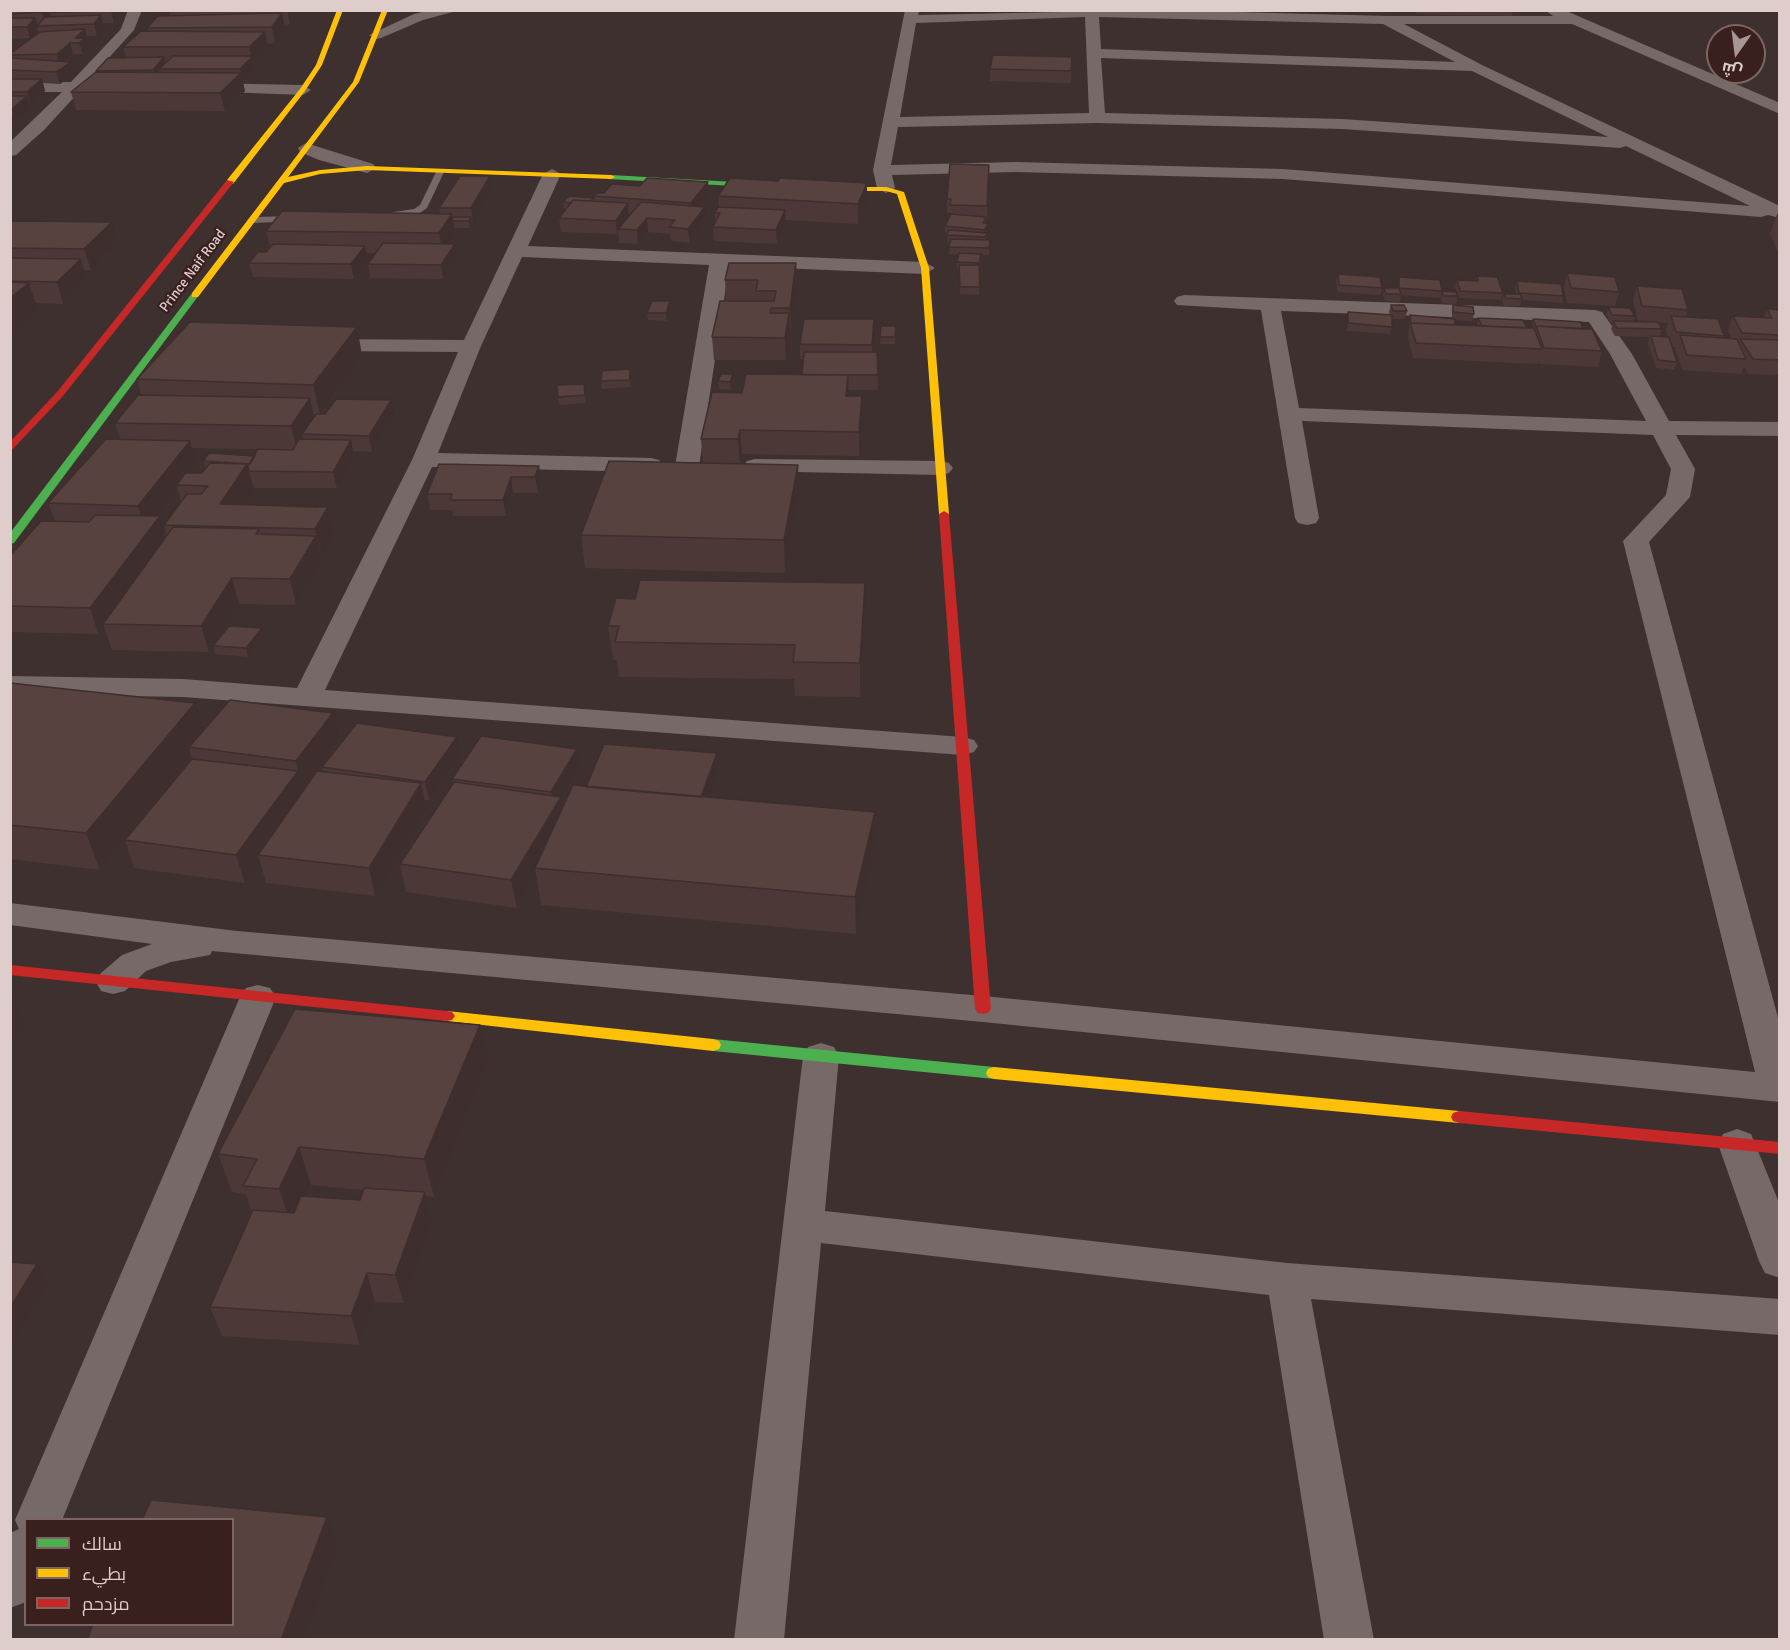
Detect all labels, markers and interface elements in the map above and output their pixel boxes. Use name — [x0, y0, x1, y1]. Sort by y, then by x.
north arrow — [1706, 24, 1766, 84]
text: ش — [1720, 57, 1745, 82]
street label: Prince Naif Road — [156, 226, 230, 316]
legend — [24, 1518, 234, 1626]
text: سالك — [82, 1533, 122, 1555]
text: بطيء — [82, 1563, 126, 1585]
text: مزدحم — [82, 1593, 130, 1615]

